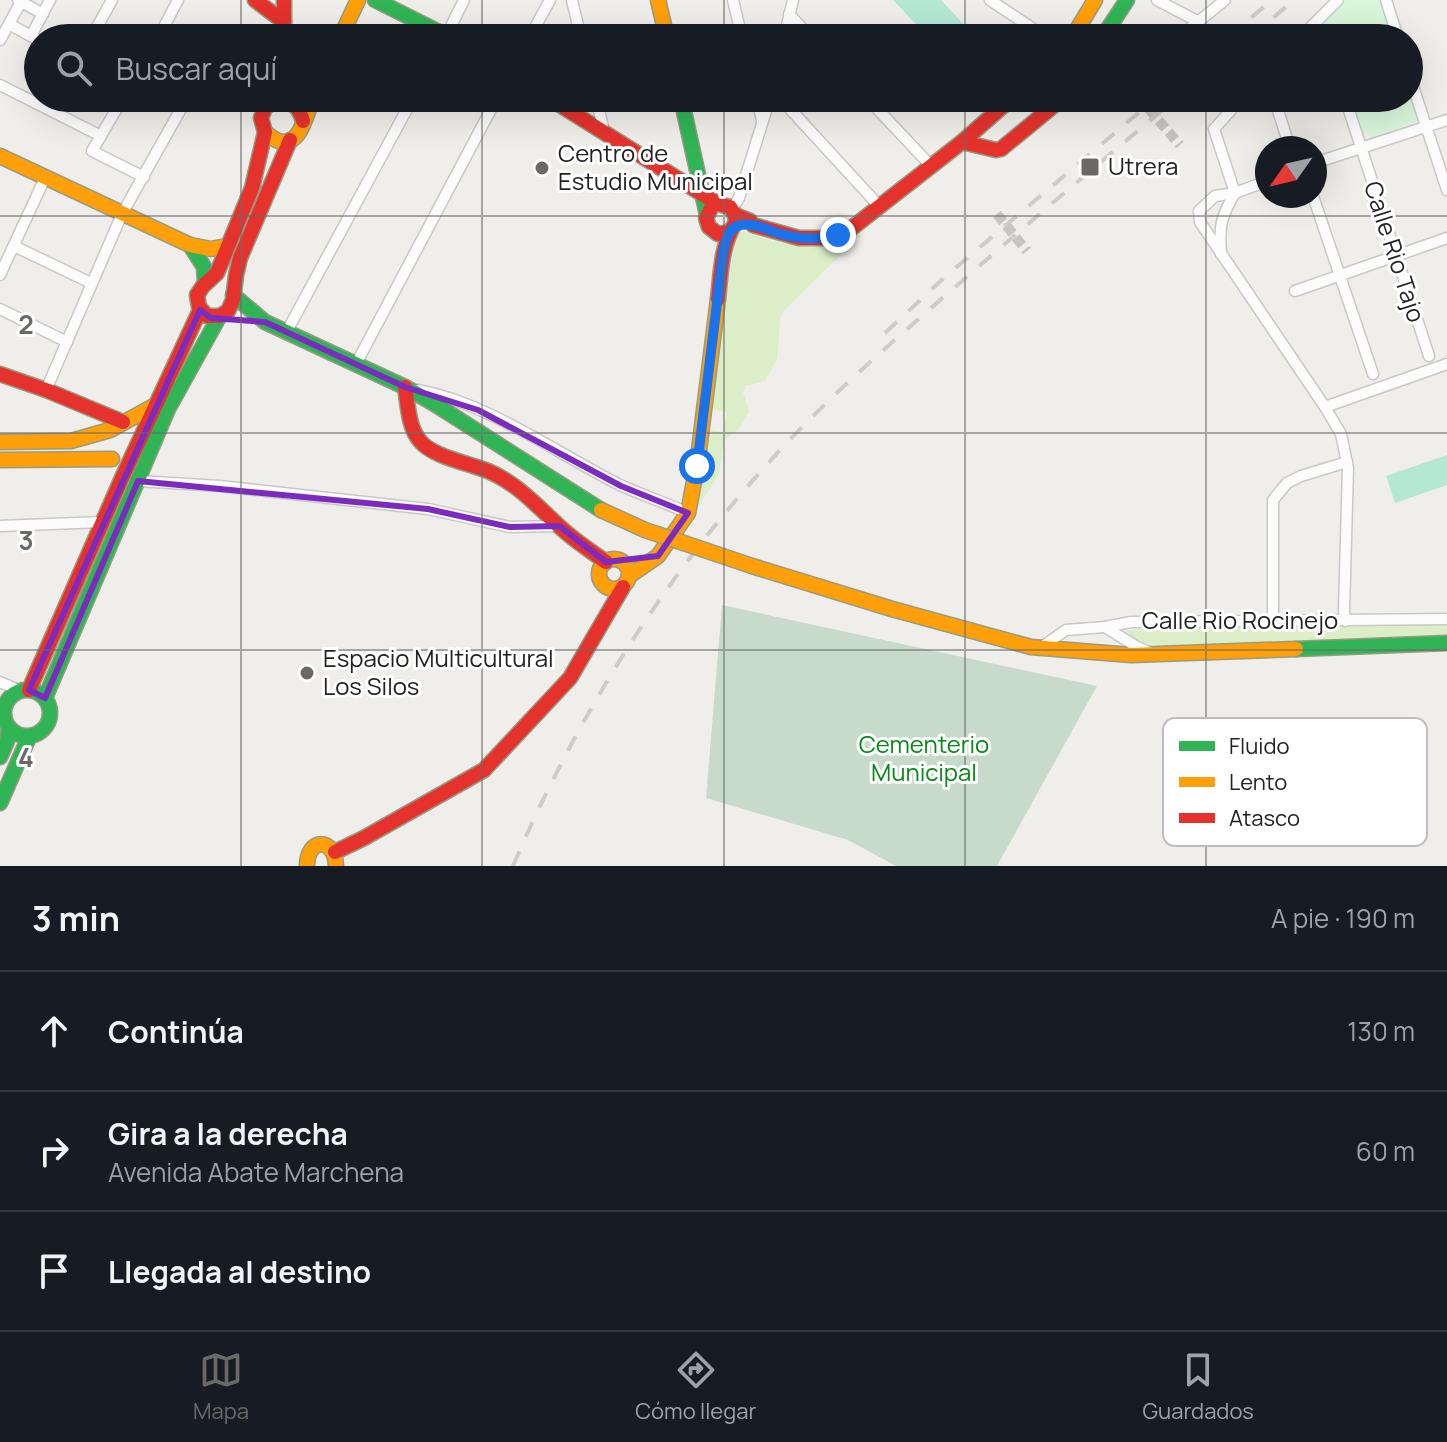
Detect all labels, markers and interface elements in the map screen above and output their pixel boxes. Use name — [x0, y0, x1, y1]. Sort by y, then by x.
search box — [24, 24, 1423, 112]
icon: search — [52, 46, 96, 90]
text: Buscar aquí — [116, 48, 277, 89]
place label: Centro de Estudio Municipal — [558, 136, 753, 197]
north arrow — [1255, 136, 1327, 208]
place label: Utrera — [1108, 149, 1178, 182]
marker: Utrera — [1079, 156, 1101, 178]
marker: Centro de Estudio Municipal — [533, 159, 551, 177]
street label: Calle Rio Tajo — [1357, 177, 1434, 326]
route end — [820, 217, 856, 253]
text: 2 — [18, 306, 34, 342]
route start — [679, 448, 715, 484]
text: 3 — [18, 522, 34, 558]
street label: Calle Rio Rocinejo — [1142, 603, 1338, 636]
place label: Espacio Multicultural Los Silos — [323, 641, 554, 702]
marker: Espacio Multicultural Los Silos — [298, 664, 316, 682]
legend — [1163, 718, 1427, 846]
park label: Cementerio Municipal — [859, 727, 989, 788]
text: Fluido — [1229, 731, 1289, 761]
text: 4 — [18, 739, 34, 775]
text: Lento — [1229, 767, 1287, 797]
text: Atasco — [1229, 803, 1300, 833]
text: 3 min — [32, 895, 120, 941]
text: A pie · 190 m — [1271, 900, 1415, 936]
icon: ahead — [32, 1009, 76, 1053]
text: Continúa — [108, 1011, 244, 1052]
text: 130 m — [1347, 1013, 1415, 1049]
text: Gira a la derecha — [108, 1113, 348, 1154]
icon: right — [32, 1129, 76, 1173]
text: 60 m — [1356, 1133, 1415, 1169]
text: Avenida Abate Marchena — [108, 1154, 404, 1190]
icon: arrive — [32, 1249, 76, 1293]
text: Llegada al destino — [108, 1251, 371, 1292]
tab: Mapa — [193, 1348, 249, 1426]
tab: Cómo llegar — [635, 1348, 756, 1426]
tab: Guardados — [1143, 1348, 1254, 1426]

